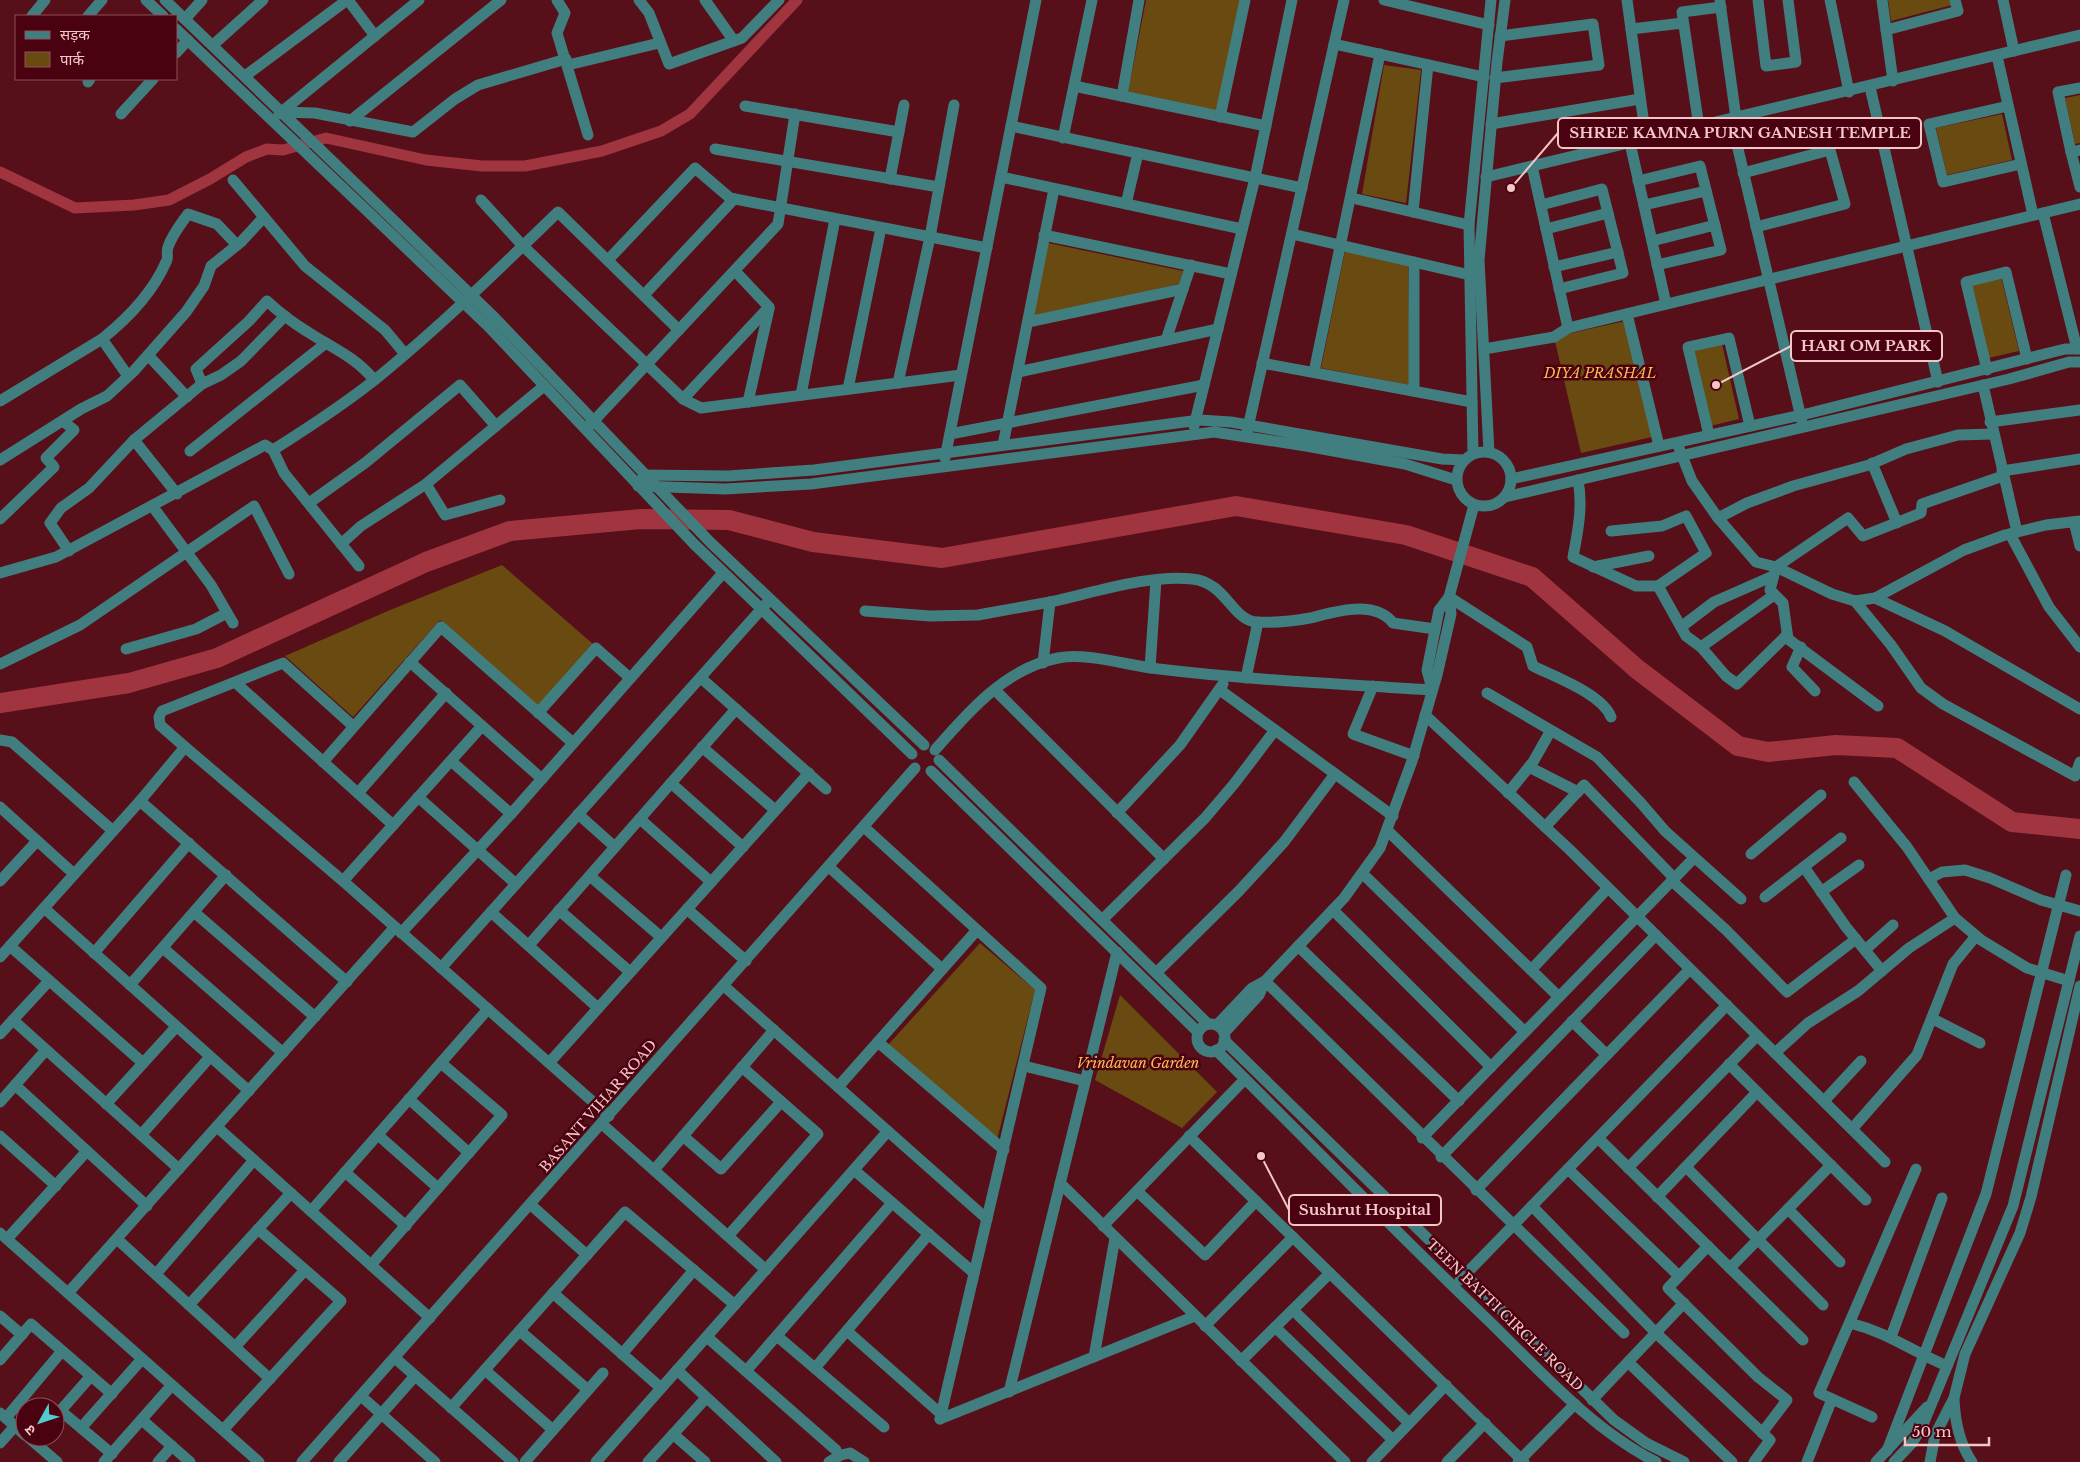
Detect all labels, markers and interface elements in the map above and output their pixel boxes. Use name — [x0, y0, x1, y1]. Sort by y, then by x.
legend — [15, 15, 178, 80]
text: सड़क — [60, 25, 90, 44]
text: पार्क — [60, 50, 84, 69]
callout: SHREE KAMNA PURN GANESH TEMPLE — [1558, 118, 1921, 148]
text: SHREE KAMNA PURN GANESH TEMPLE — [1569, 123, 1911, 142]
callout: HARI OM PARK — [1791, 331, 1942, 361]
text: HARI OM PARK — [1801, 336, 1932, 355]
park label: DIYA PRASHAL — [1543, 364, 1656, 382]
street label: BASANT VIHAR ROAD — [536, 1036, 660, 1176]
park label: Vrindavan Garden — [1077, 1054, 1200, 1072]
callout: Sushrut Hospital — [1289, 1195, 1441, 1225]
text: Sushrut Hospital — [1299, 1200, 1432, 1219]
street label: TEEN BATTI CIRCLE ROAD — [1423, 1235, 1587, 1395]
north arrow — [15, 1397, 65, 1447]
scale bar — [1905, 1414, 1989, 1446]
text: उ — [20, 1421, 40, 1439]
text: 50 m — [1912, 1422, 1952, 1441]

